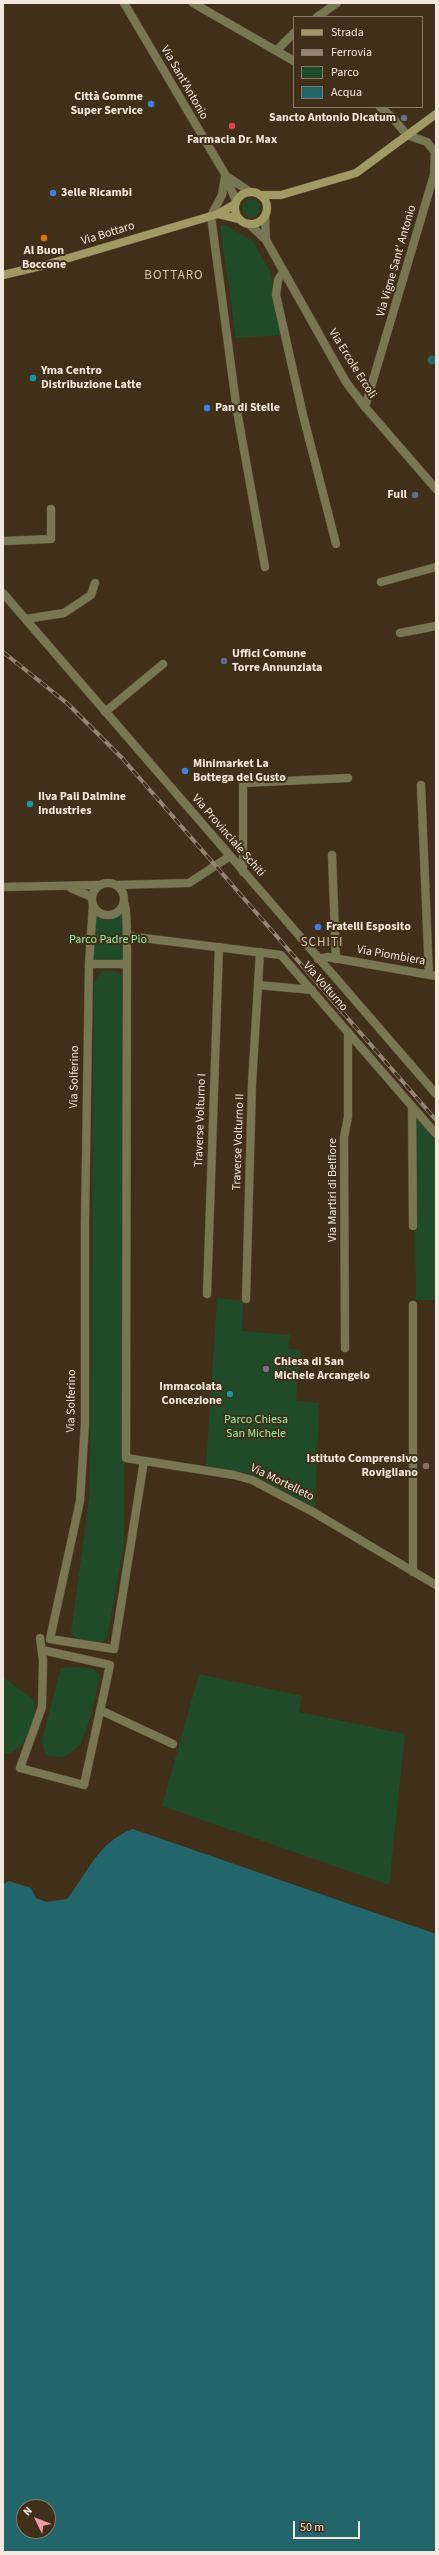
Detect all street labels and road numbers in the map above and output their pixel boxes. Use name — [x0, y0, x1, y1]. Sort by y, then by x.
street label: Via Sant'Antonio — [157, 44, 211, 122]
street label: Via Vigne Sant' Antonio — [374, 203, 420, 319]
street label: Via Bottaro — [80, 219, 136, 249]
street label: Via Ercole Ercoli — [325, 327, 379, 401]
street label: Via Provinciale Schiti — [188, 792, 268, 880]
street label: Via Piombiera — [356, 943, 426, 969]
street label: Via Volturno — [300, 959, 350, 1015]
street label: Via Solferino — [67, 1045, 83, 1109]
street label: Traverse Volturno I — [192, 1073, 210, 1167]
street label: Traverse Volturno II — [230, 1093, 248, 1191]
street label: Via Martiri di Belfiore — [326, 1138, 340, 1242]
street label: Via Solferino — [64, 1369, 80, 1433]
street label: Via Mortelleto — [248, 1461, 316, 1505]

